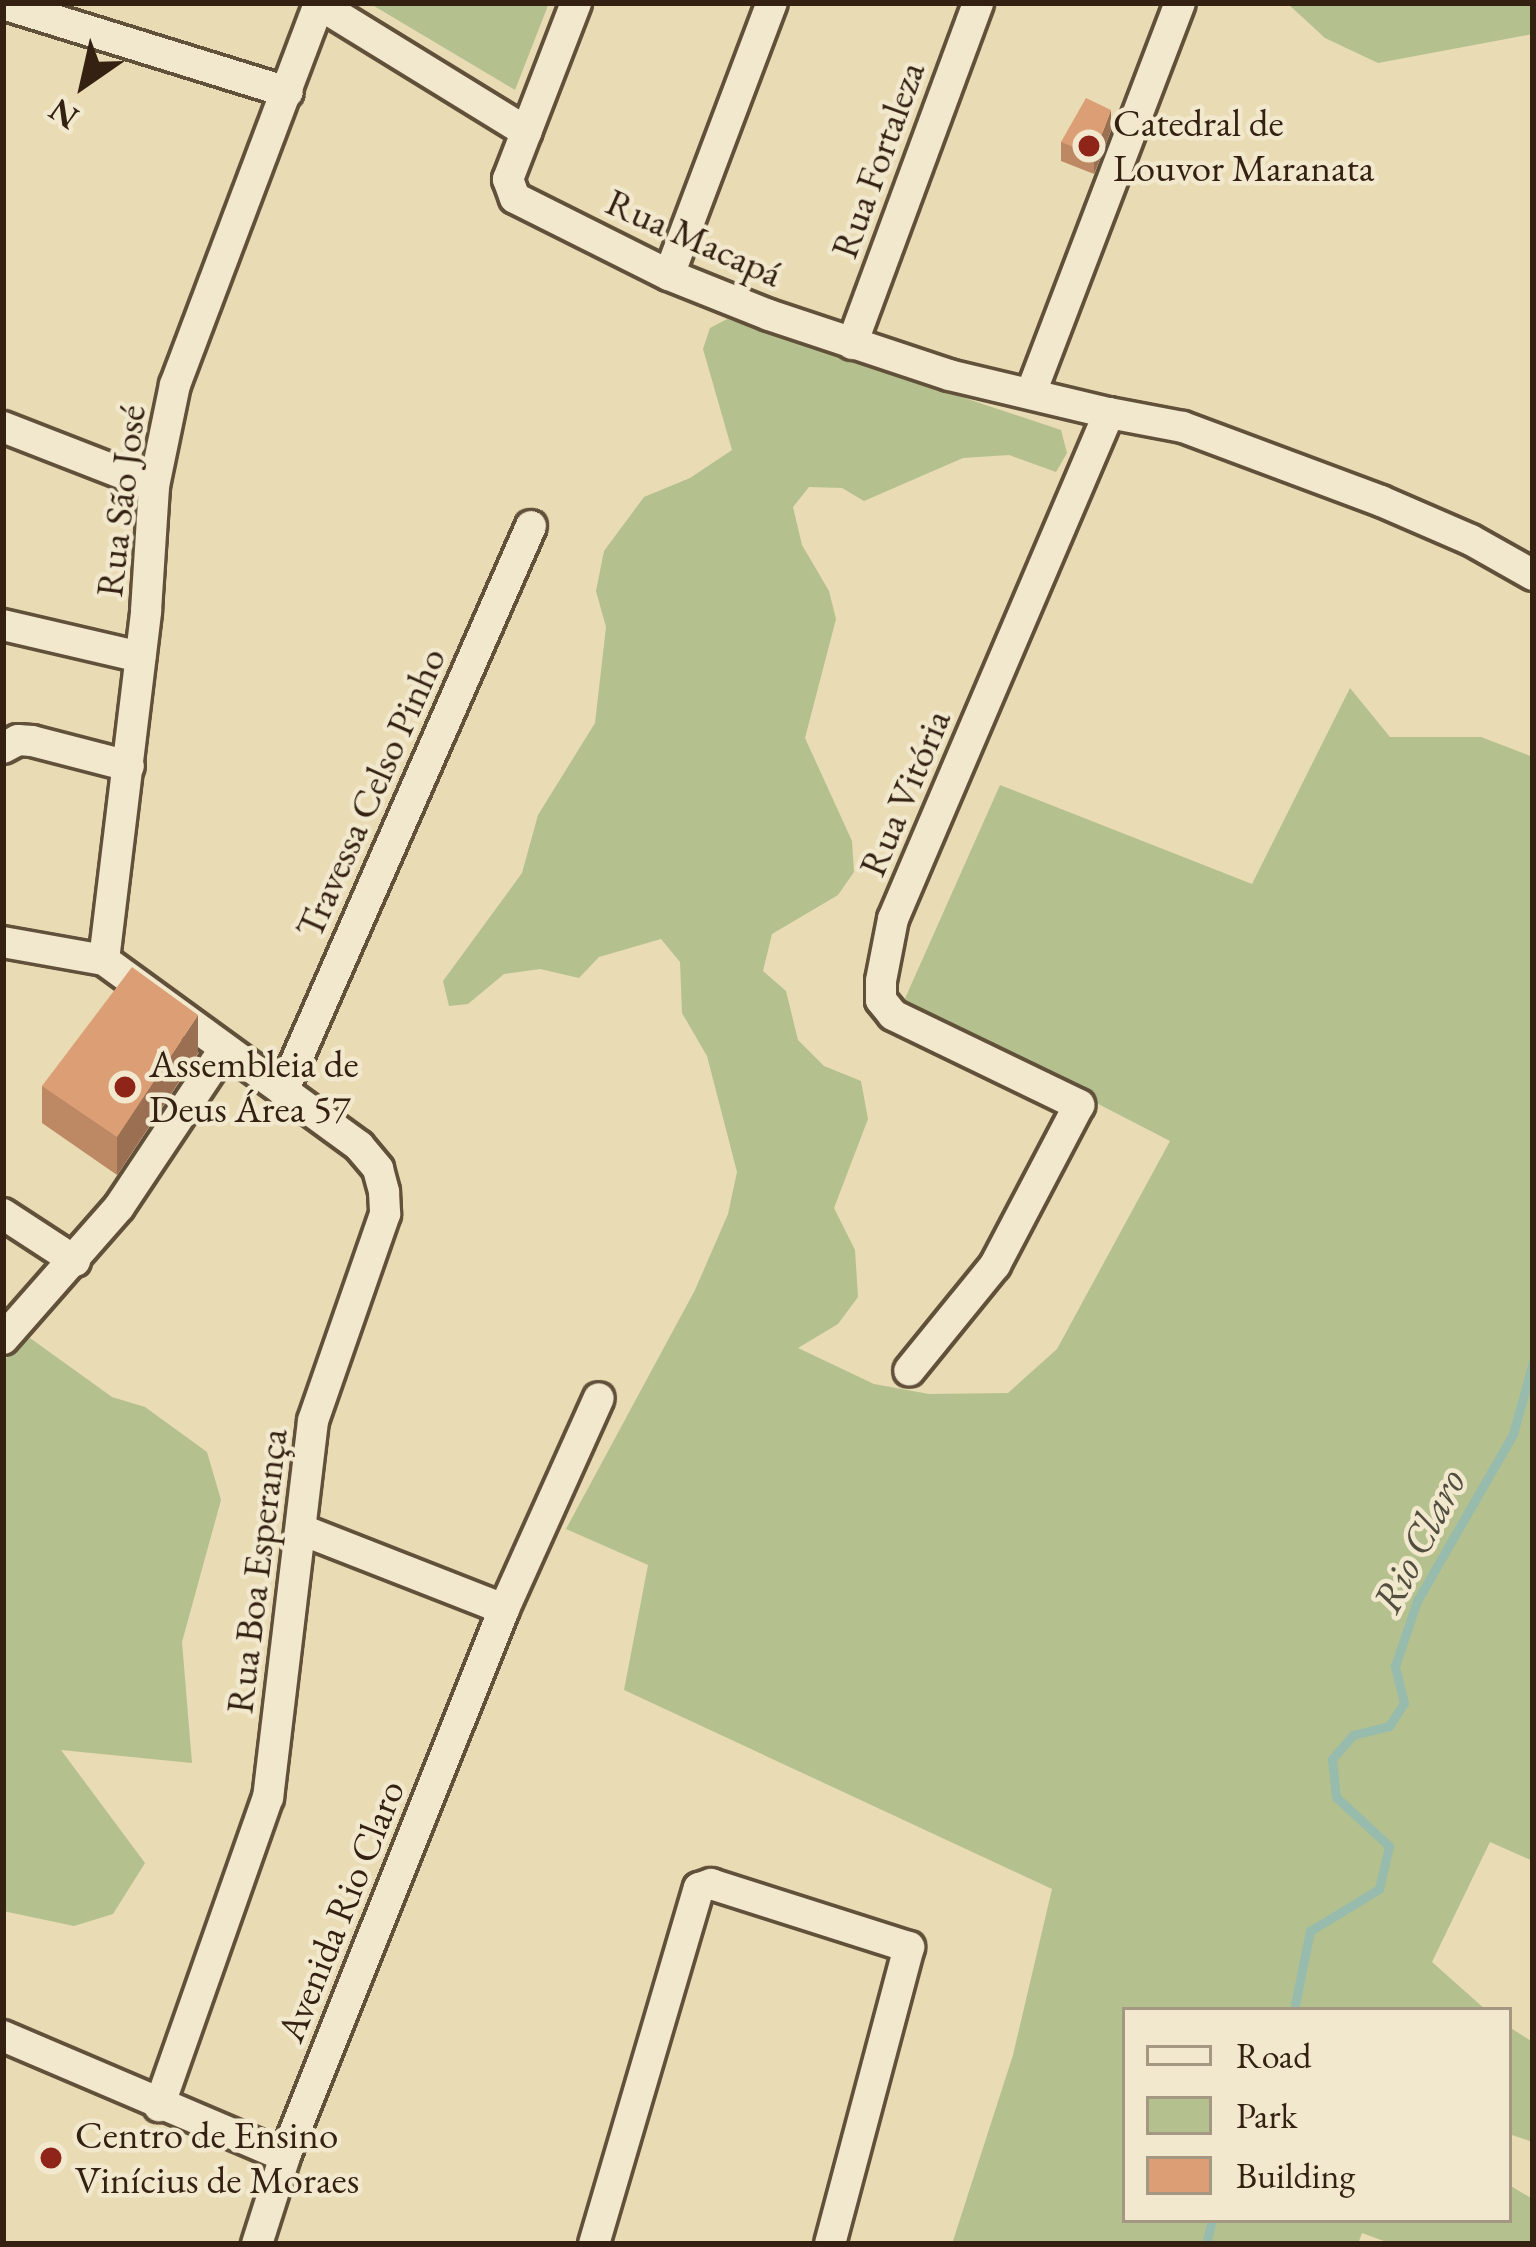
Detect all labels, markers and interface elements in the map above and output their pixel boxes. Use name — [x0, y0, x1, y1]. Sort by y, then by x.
north arrow — [24, 24, 144, 144]
street label: Rua Fortaleza — [821, 55, 935, 265]
text: N — [41, 89, 87, 140]
place label: Catedral de Louvor Maranata — [1113, 101, 1374, 192]
marker: Catedral de Louvor Maranata — [1076, 133, 1102, 159]
street label: Rua Macapá — [599, 178, 789, 298]
street label: Rua São José — [86, 402, 156, 600]
street label: Travessa Celso Pinho — [286, 641, 456, 945]
street label: Rua Vitória — [849, 703, 961, 883]
place label: Assembleia de Deus Área 57 — [149, 1042, 359, 1133]
marker: Assembleia de Deus Área 57 — [112, 1074, 138, 1100]
street label: Rua Boa Esperança — [216, 1426, 298, 1716]
water label: Rio Claro — [1361, 1461, 1477, 1621]
street label: Avenida Rio Claro — [267, 1773, 415, 2049]
legend — [1122, 2007, 1512, 2223]
text: Road — [1236, 2032, 1311, 2079]
text: Park — [1236, 2092, 1297, 2139]
place label: Centro de Ensino Vinícius de Moraes — [75, 2113, 359, 2204]
marker: Centro de Ensino Vinícius de Moraes — [38, 2145, 64, 2171]
text: Building — [1236, 2152, 1355, 2199]

